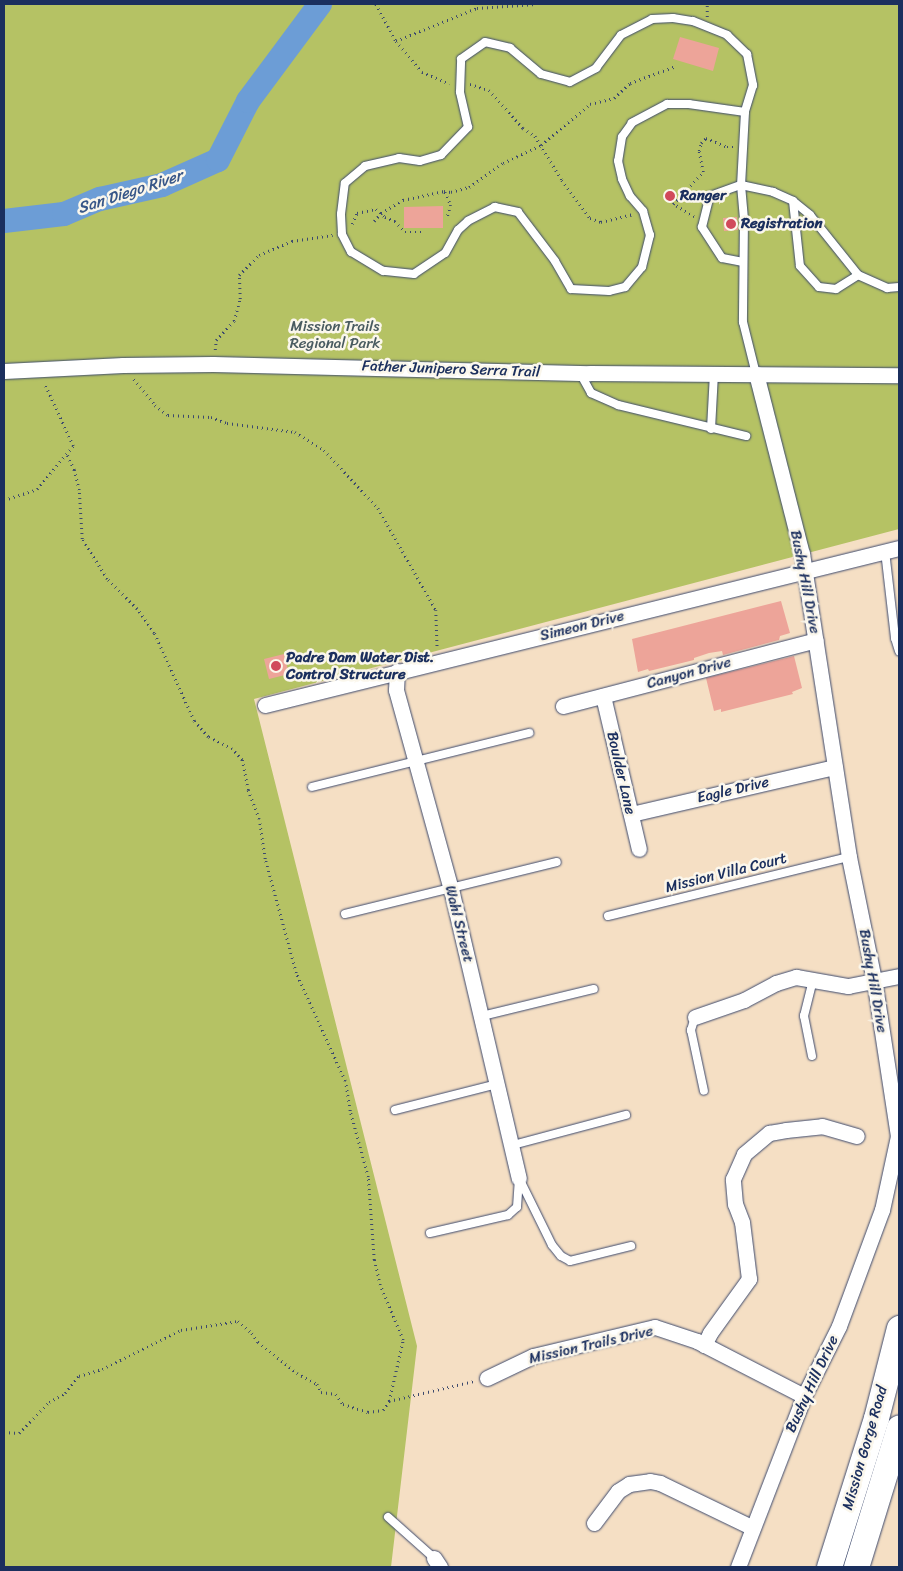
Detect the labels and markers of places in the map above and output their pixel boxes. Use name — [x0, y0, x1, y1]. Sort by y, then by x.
place label: Ranger — [680, 187, 726, 205]
marker: Ranger — [664, 190, 676, 202]
place label: Registration — [741, 215, 823, 233]
marker: Registration — [725, 218, 737, 230]
place label: Padre Dam Water Dist. Control Structure — [286, 648, 435, 683]
marker: Padre Dam Water Dist. Control Structure — [270, 660, 282, 672]

